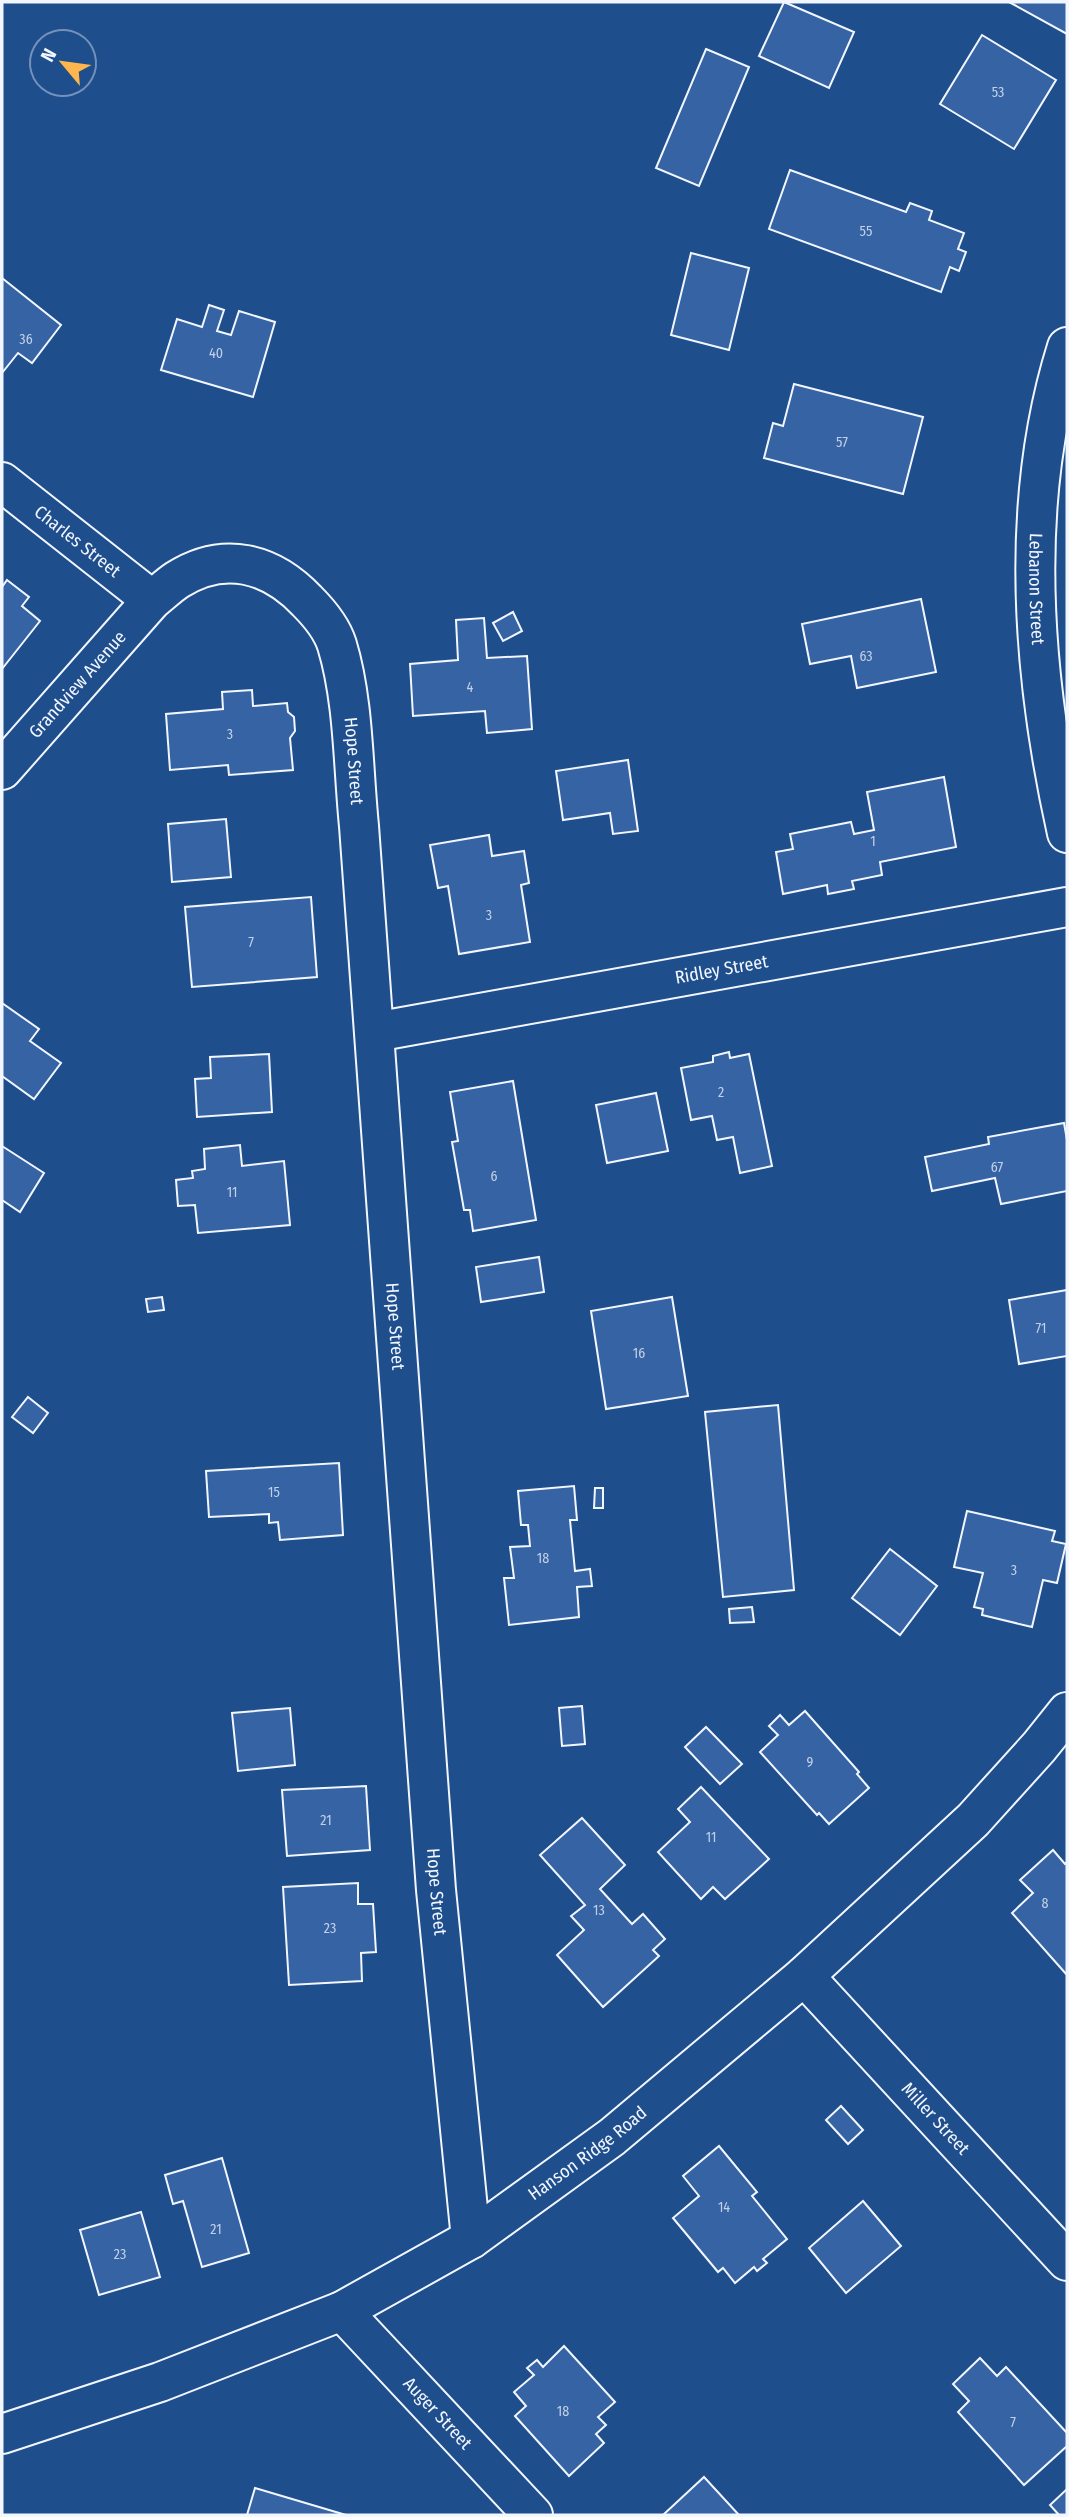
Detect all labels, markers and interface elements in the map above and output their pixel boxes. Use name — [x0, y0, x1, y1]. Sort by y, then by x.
north arrow — [28, 28, 98, 98]
text: N — [36, 44, 61, 66]
house number: 53 — [992, 84, 1004, 101]
house number: 55 — [860, 223, 872, 240]
house number: 36 — [19, 331, 33, 348]
house number: 40 — [209, 345, 223, 362]
house number: 57 — [836, 434, 848, 451]
street label: Charles Street — [30, 501, 125, 582]
street label: Lebanon Street — [1024, 533, 1049, 646]
street label: Grandview Avenue — [24, 626, 131, 743]
house number: 63 — [859, 648, 873, 665]
house number: 4 — [467, 679, 474, 696]
street label: Hope Street — [340, 716, 368, 805]
house number: 3 — [227, 726, 233, 743]
house number: 1 — [870, 833, 876, 850]
house number: 3 — [486, 907, 492, 924]
house number: 7 — [248, 934, 254, 951]
street label: Ridley Street — [673, 950, 770, 989]
house number: 2 — [718, 1084, 724, 1101]
house number: 67 — [991, 1159, 1003, 1176]
house number: 6 — [491, 1168, 498, 1185]
house number: 11 — [227, 1184, 237, 1201]
street label: Hope Street — [381, 1282, 409, 1371]
house number: 71 — [1036, 1320, 1046, 1337]
house number: 16 — [633, 1345, 645, 1362]
house number: 15 — [268, 1484, 280, 1501]
house number: 18 — [537, 1550, 549, 1567]
house number: 3 — [1011, 1562, 1017, 1579]
house number: 9 — [807, 1754, 814, 1771]
house number: 21 — [320, 1812, 332, 1829]
house number: 11 — [706, 1829, 716, 1846]
street label: Hope Street — [422, 1847, 451, 1936]
house number: 8 — [1042, 1895, 1049, 1912]
house number: 13 — [593, 1902, 605, 1919]
house number: 23 — [324, 1920, 336, 1937]
street label: Miller Street — [897, 2078, 974, 2159]
street label: Hanson Ridge Road — [524, 2102, 651, 2205]
house number: 14 — [718, 2199, 730, 2216]
house number: 21 — [210, 2221, 222, 2238]
house number: 23 — [114, 2246, 126, 2263]
street label: Auger Street — [399, 2373, 477, 2454]
house number: 18 — [557, 2403, 569, 2420]
house number: 7 — [1010, 2414, 1016, 2431]

